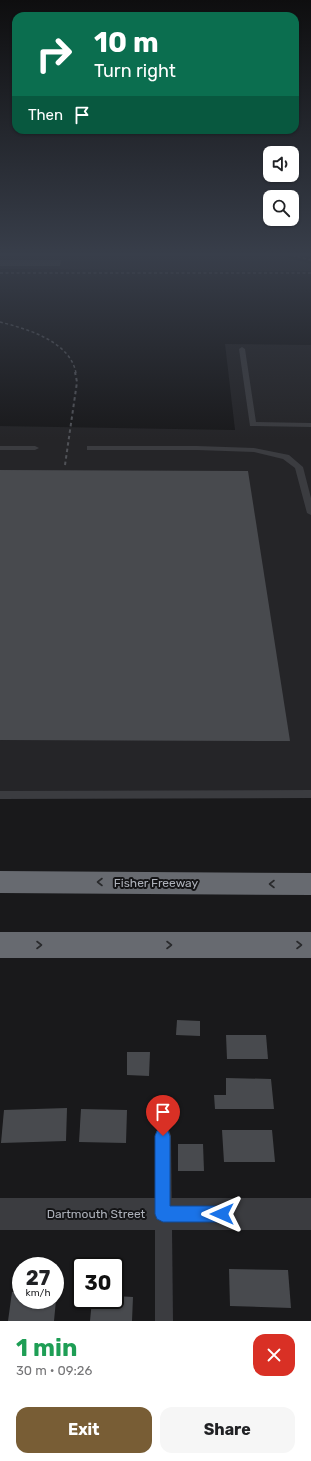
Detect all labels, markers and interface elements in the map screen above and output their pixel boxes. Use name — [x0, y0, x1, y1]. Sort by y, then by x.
text: 10 m — [94, 26, 159, 59]
icon: right — [28, 28, 80, 80]
text: Turn right — [94, 60, 176, 82]
icon: arrive — [71, 104, 93, 126]
text: Then — [28, 106, 63, 124]
map controls — [263, 146, 299, 226]
button: sound — [263, 146, 299, 182]
button: search — [263, 190, 299, 226]
street label: Fisher Freeway — [114, 876, 199, 890]
one-way arrow — [97, 878, 103, 887]
one-way arrow — [269, 879, 275, 888]
one-way arrow — [36, 941, 42, 949]
one-way arrow — [166, 941, 172, 949]
one-way arrow — [296, 941, 302, 949]
pin — [146, 1095, 180, 1136]
icon: arrive — [152, 1101, 174, 1123]
position arrow — [201, 1193, 243, 1235]
street label: Dartmouth Street — [47, 1207, 146, 1221]
speed limit sign: 30 — [72, 1257, 124, 1309]
text: 27 — [26, 1266, 50, 1290]
text: km/h — [26, 1287, 50, 1299]
text: 1 min — [16, 1334, 77, 1362]
button: close — [253, 1334, 295, 1376]
text: 30 m · 09:26 — [16, 1363, 92, 1378]
button: Exit — [16, 1407, 152, 1453]
button: Share — [160, 1407, 295, 1453]

